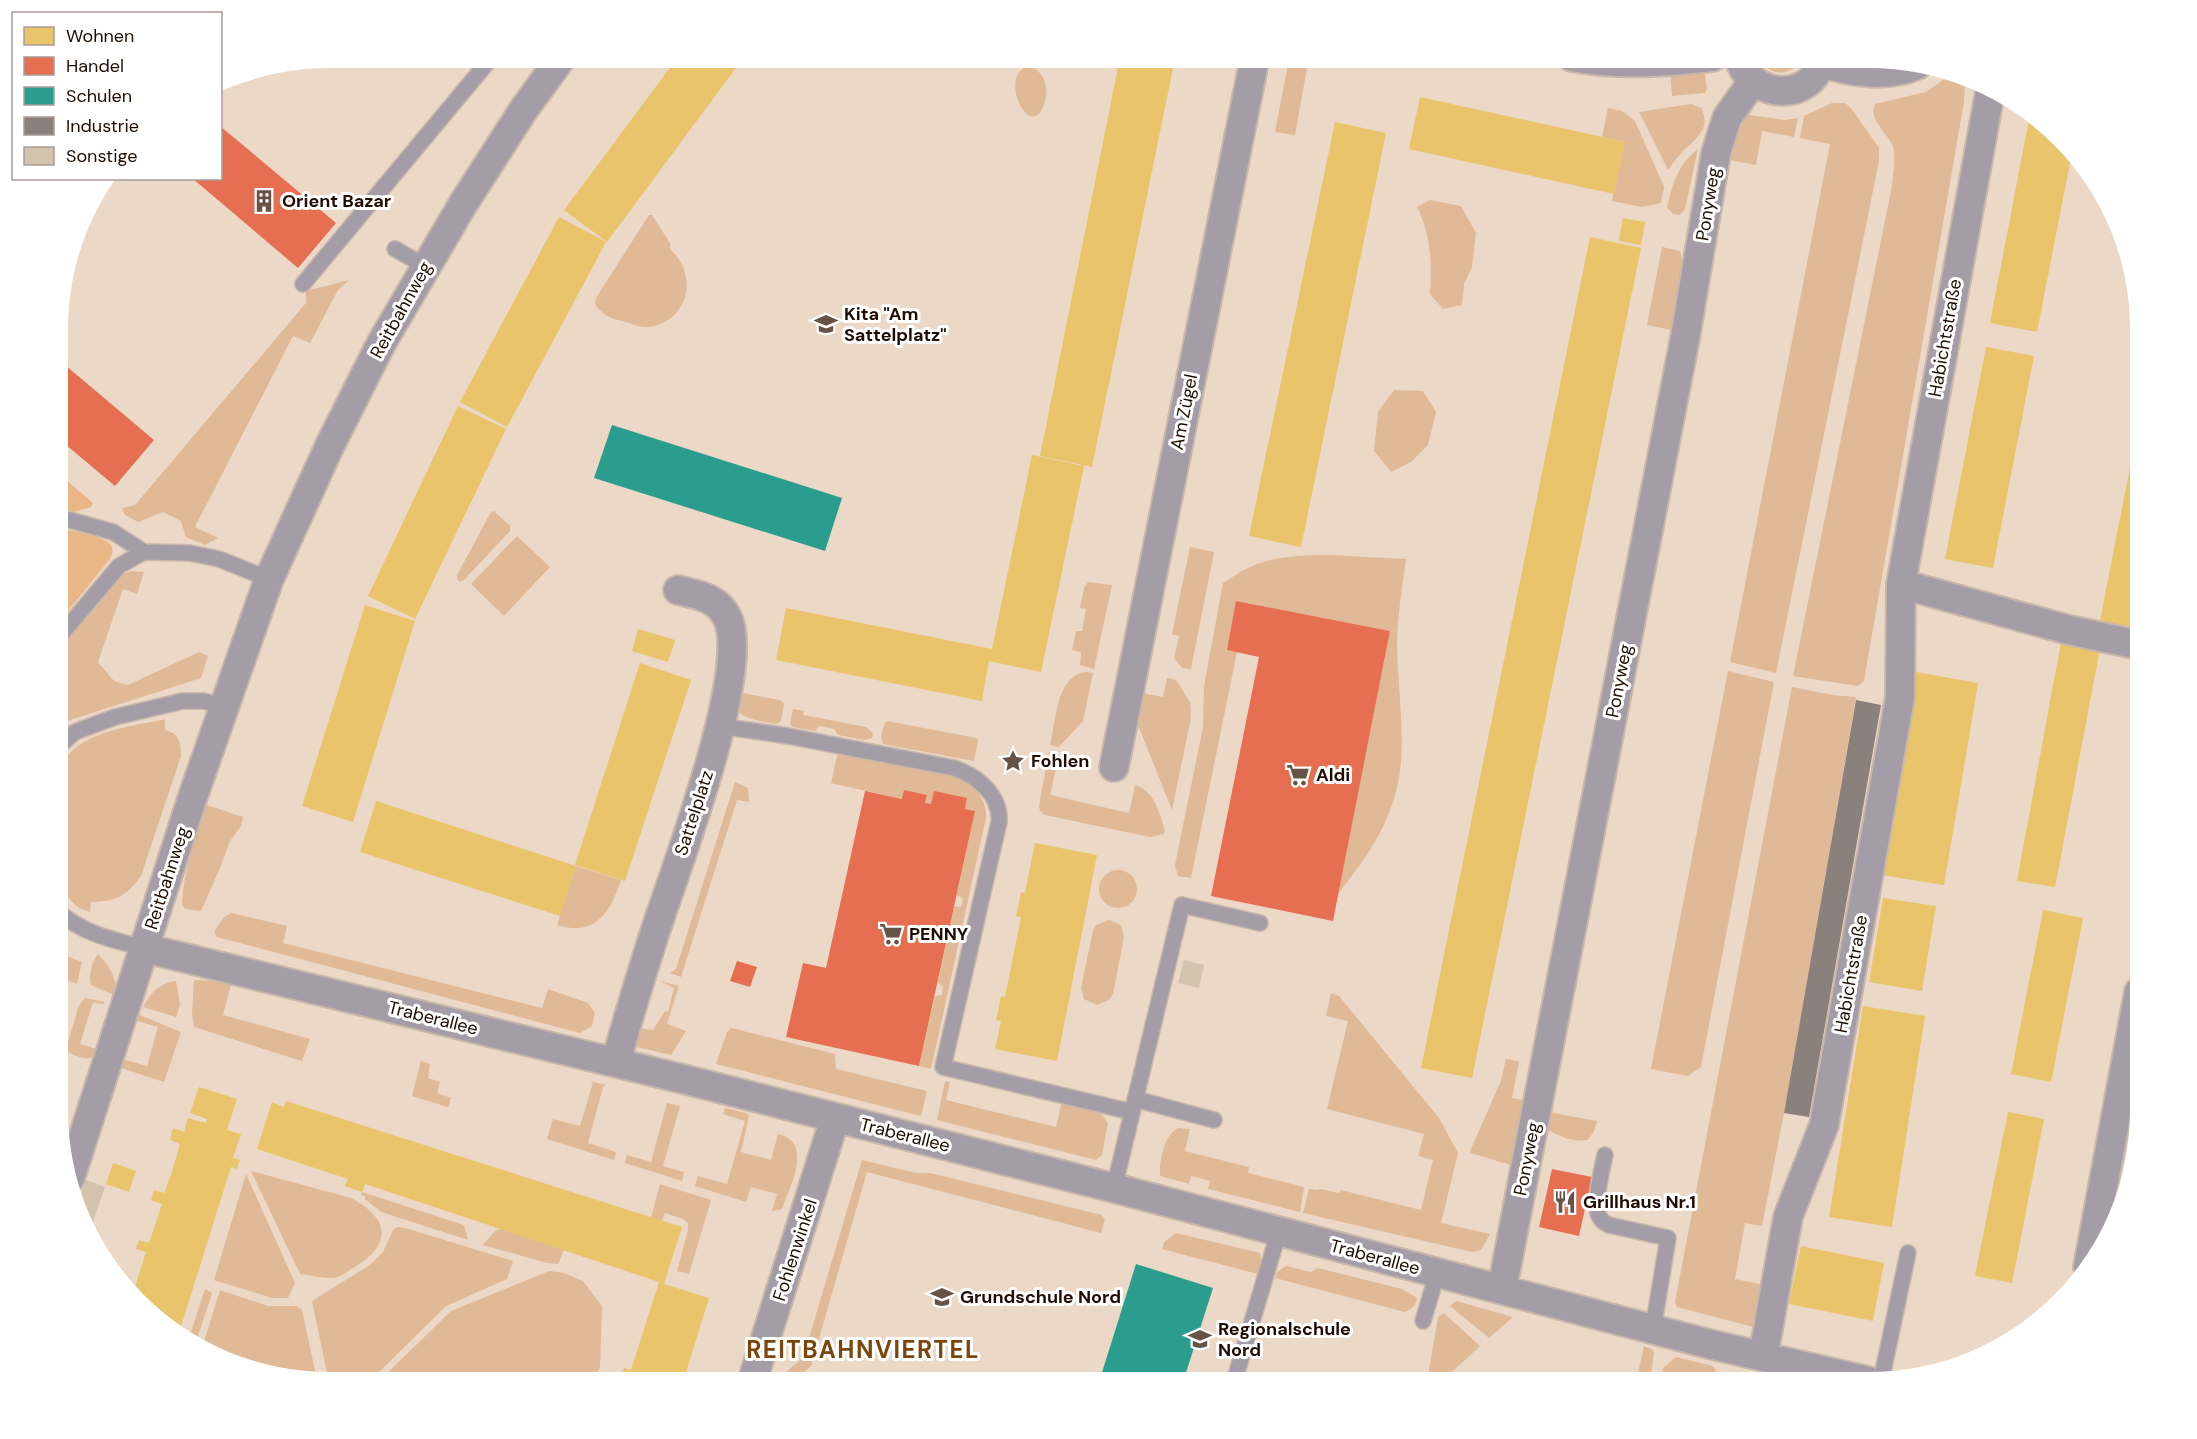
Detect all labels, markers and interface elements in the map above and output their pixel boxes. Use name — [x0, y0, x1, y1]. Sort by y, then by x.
legend — [12, 12, 222, 180]
text: Wohnen — [66, 24, 134, 48]
text: Handel — [66, 54, 124, 78]
text: Schulen — [66, 84, 132, 108]
text: Industrie — [66, 114, 139, 138]
text: Sonstige — [66, 144, 137, 168]
street label: Ponyweg — [1690, 165, 1726, 243]
building icon: Orient Bazar — [251, 188, 277, 214]
place label: Orient Bazar — [282, 189, 391, 213]
street label: Reitbahnweg — [365, 257, 437, 363]
street label: Habichtstraße — [1923, 277, 1967, 399]
place label: Kita "Am Sattelplatz" — [844, 302, 947, 347]
school or university icon: Kita "Am Sattelplatz" — [813, 311, 839, 337]
street label: Am Zügel — [1165, 372, 1203, 452]
street label: Ponyweg — [1600, 642, 1638, 720]
place icon: Fohlen — [1000, 748, 1026, 774]
place label: Fohlen — [1031, 749, 1089, 773]
supermarket icon: Aldi — [1285, 762, 1311, 788]
place label: Aldi — [1316, 763, 1350, 787]
street label: Sattelplatz — [669, 767, 719, 859]
street label: Reitbahnweg — [139, 823, 195, 933]
street label: Habichtstraße — [1829, 913, 1873, 1035]
supermarket icon: PENNY — [878, 921, 904, 947]
place label: PENNY — [909, 922, 969, 946]
street label: Traberallee — [385, 995, 481, 1041]
street label: Traberallee — [857, 1112, 953, 1158]
street label: Ponyweg — [1508, 1120, 1546, 1198]
restaurant icon: Grillhaus Nr.1 — [1552, 1189, 1578, 1215]
place label: Grillhaus Nr.1 — [1583, 1190, 1696, 1214]
street label: Fohlenwinkel — [767, 1196, 823, 1304]
street label: Traberallee — [1327, 1234, 1423, 1280]
school or university icon: Grundschule Nord — [929, 1284, 955, 1310]
place label: Grundschule Nord — [960, 1285, 1121, 1309]
place label: Regionalschule Nord — [1218, 1317, 1351, 1362]
school or university icon: Regionalschule Nord — [1187, 1326, 1213, 1352]
district label: REITBAHNVIERTEL — [746, 1334, 980, 1365]

